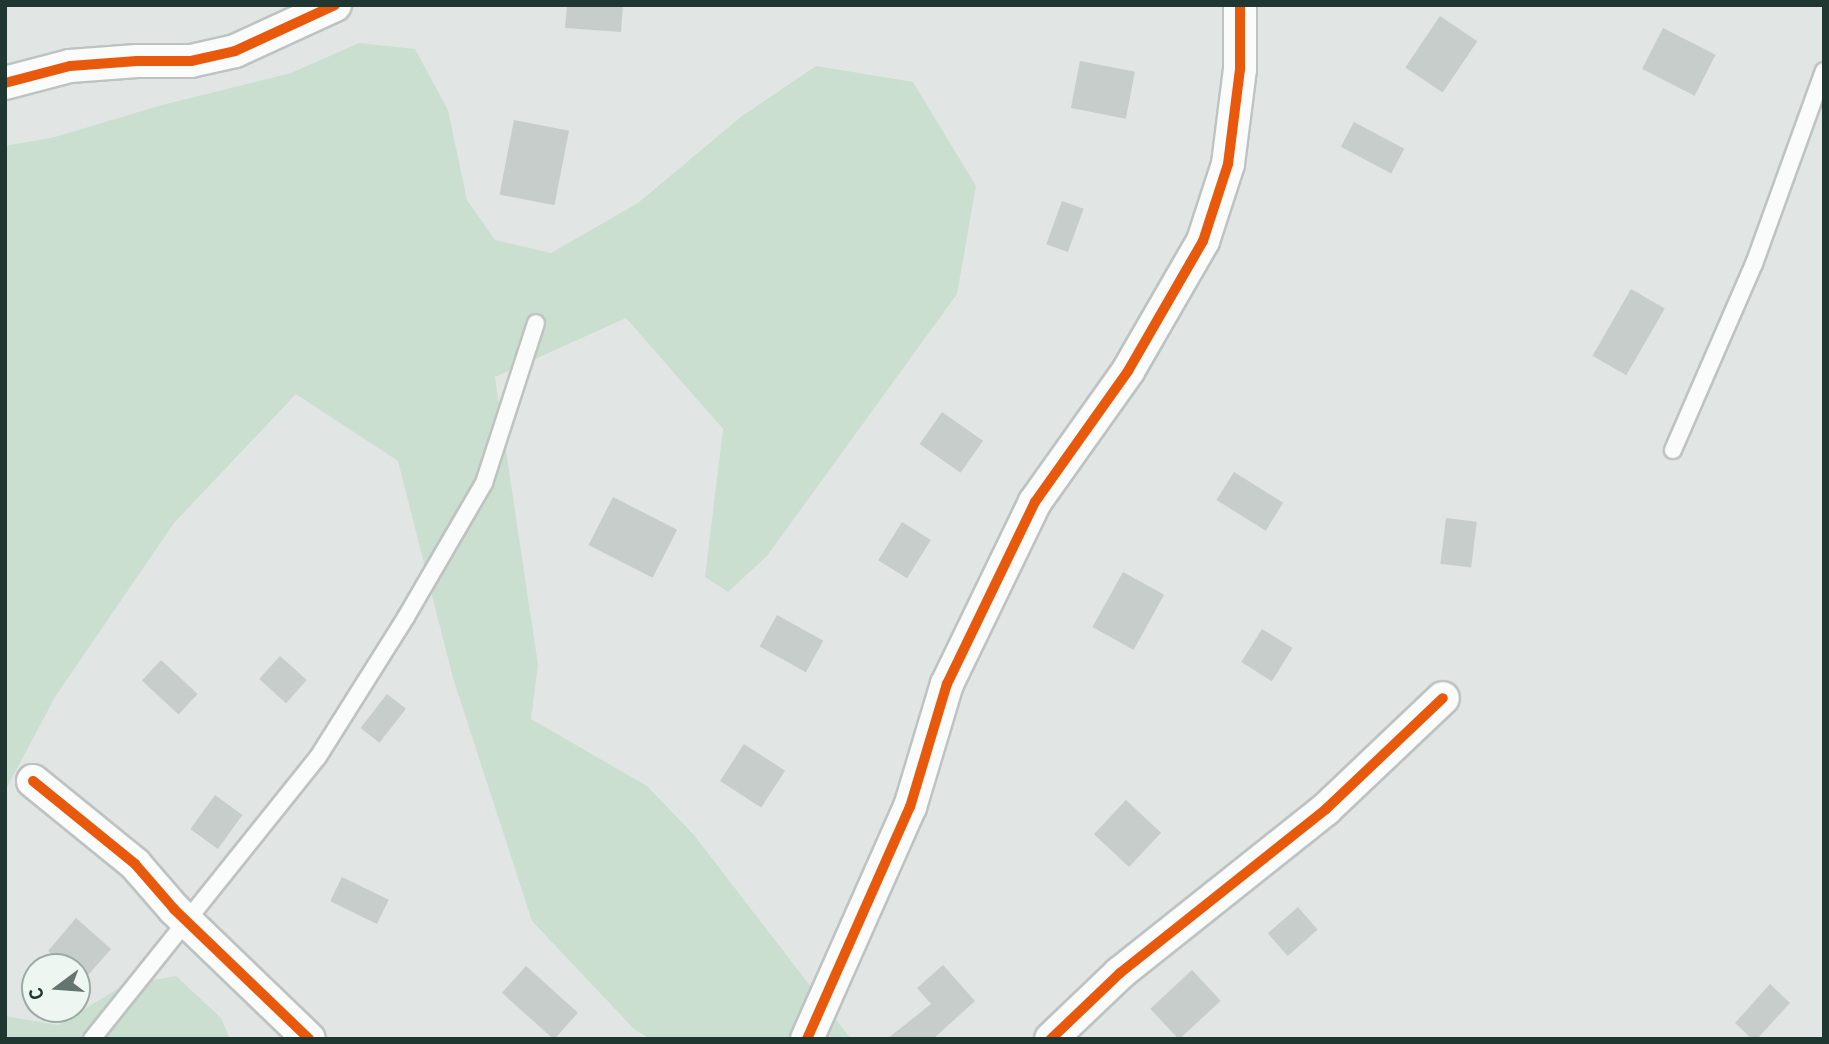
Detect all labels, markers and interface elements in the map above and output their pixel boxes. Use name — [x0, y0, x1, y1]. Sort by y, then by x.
north arrow — [21, 953, 91, 1023]
text: С — [25, 984, 51, 1002]

